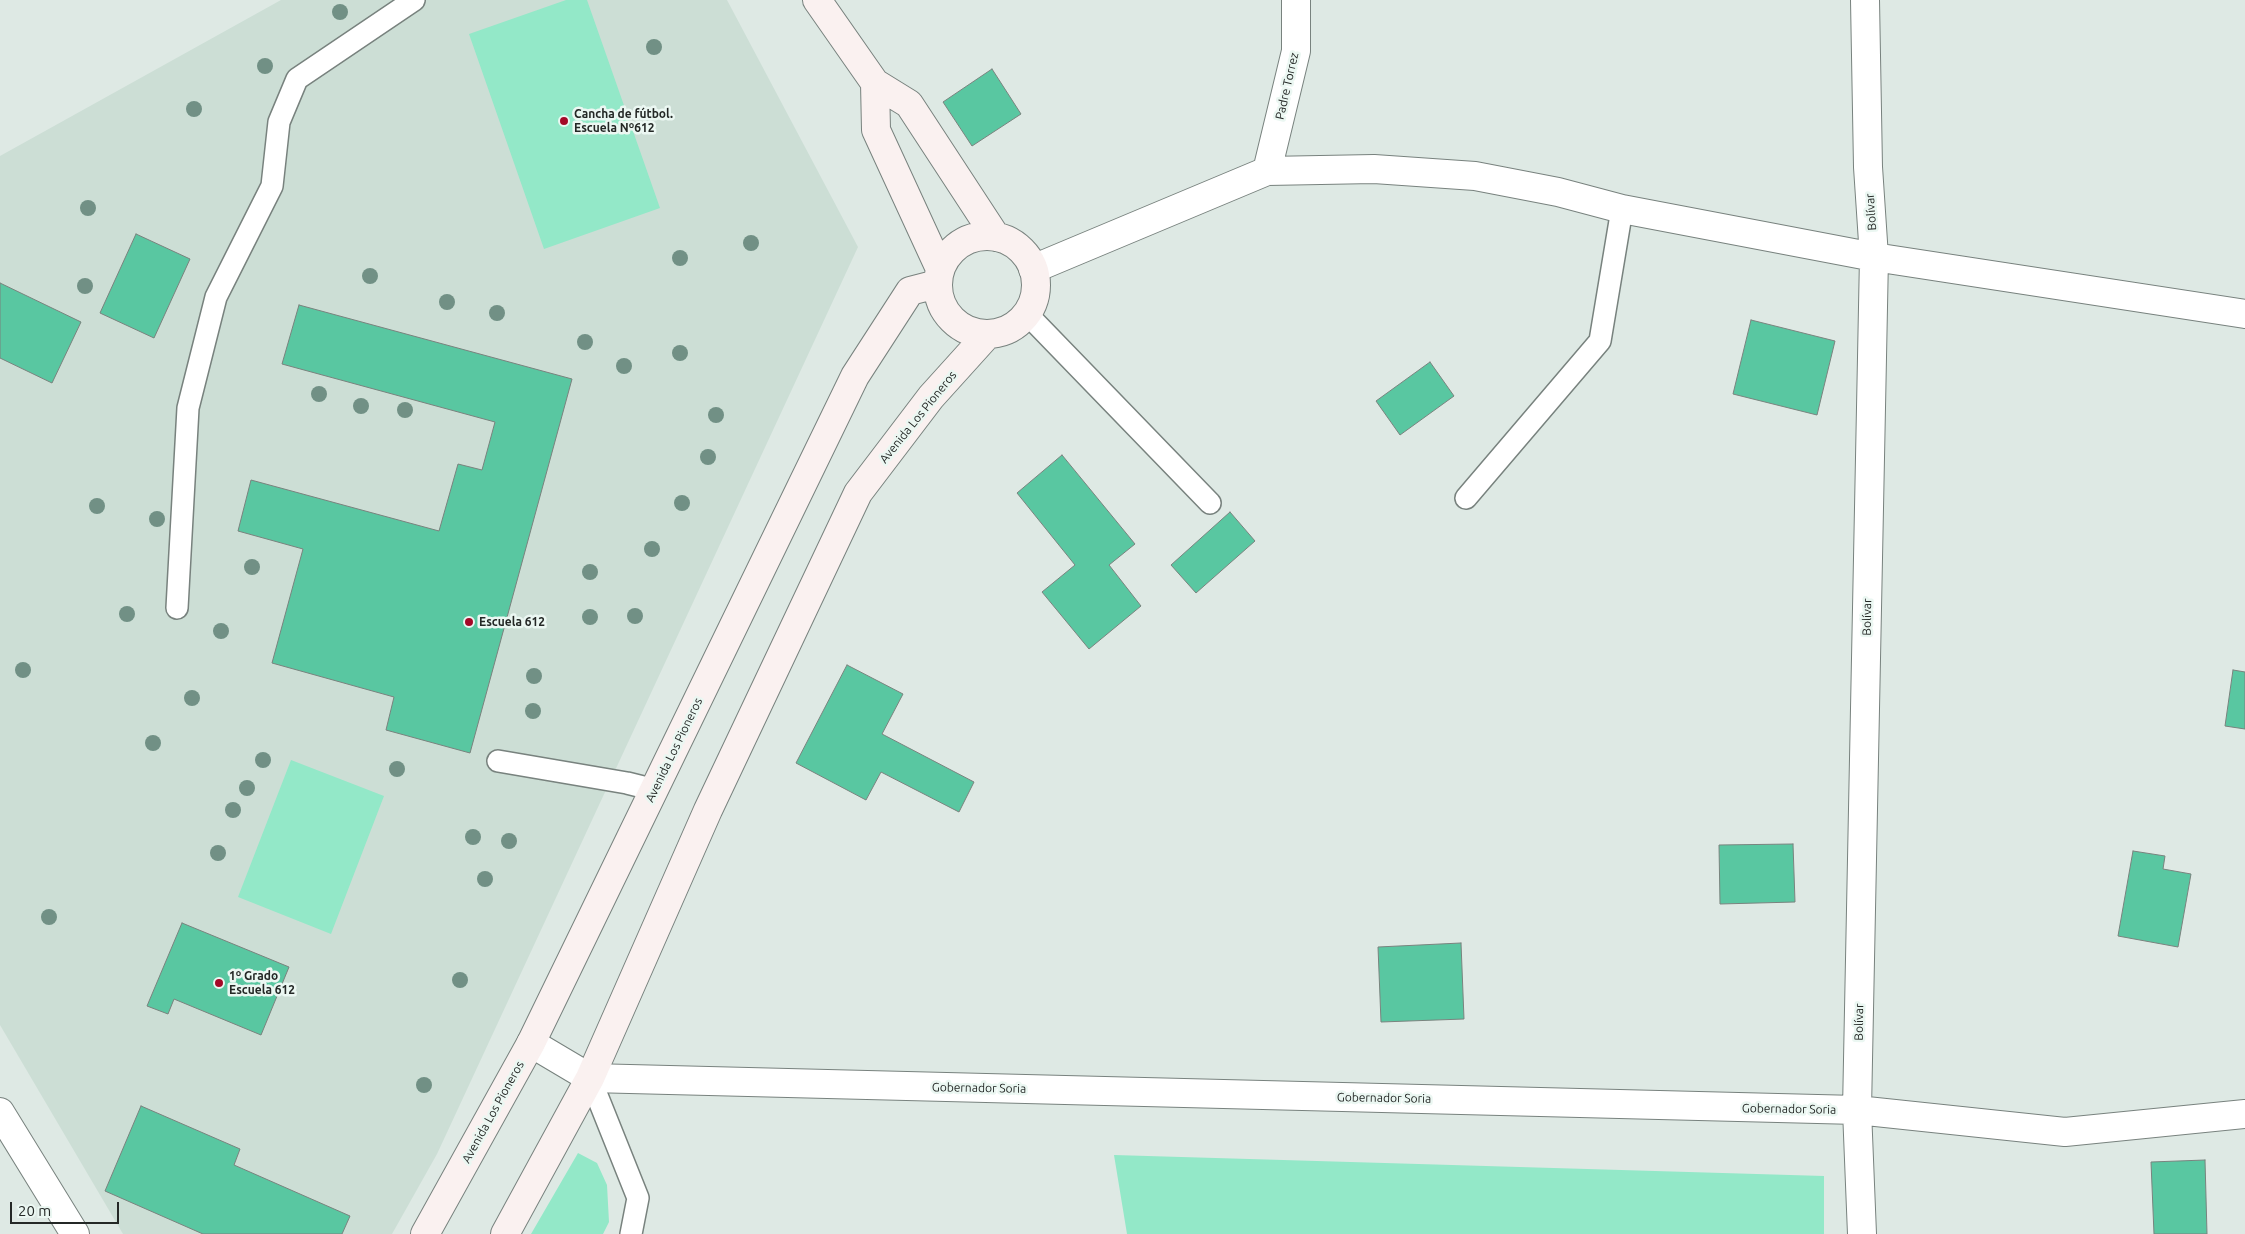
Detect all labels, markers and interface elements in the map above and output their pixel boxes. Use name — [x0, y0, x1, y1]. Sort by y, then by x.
street label: Padre Torrez — [1272, 51, 1302, 121]
place label: Cancha de fútbol. Escuela Nº612 — [574, 107, 673, 135]
marker: Cancha de fútbol. Escuela Nº612 — [558, 115, 570, 127]
street label: Bolívar — [1863, 193, 1879, 231]
street label: Avenida Los Pioneros — [876, 368, 960, 466]
street label: Bolívar — [1859, 598, 1875, 636]
place label: Escuela 612 — [479, 615, 545, 629]
marker: Escuela 612 — [463, 616, 475, 628]
street label: Avenida Los Pioneros — [642, 696, 706, 804]
place label: 1º Grado Escuela 612 — [229, 969, 295, 997]
marker: 1º Grado Escuela 612 — [213, 977, 225, 989]
street label: Bolívar — [1851, 1003, 1867, 1041]
street label: Avenida Los Pioneros — [459, 1059, 527, 1165]
street label: Gobernador Soria — [932, 1080, 1026, 1096]
street label: Gobernador Soria — [1337, 1090, 1431, 1106]
street label: Gobernador Soria — [1742, 1101, 1836, 1117]
scale bar — [12, 1192, 121, 1224]
text: 20 m — [18, 1202, 51, 1219]

